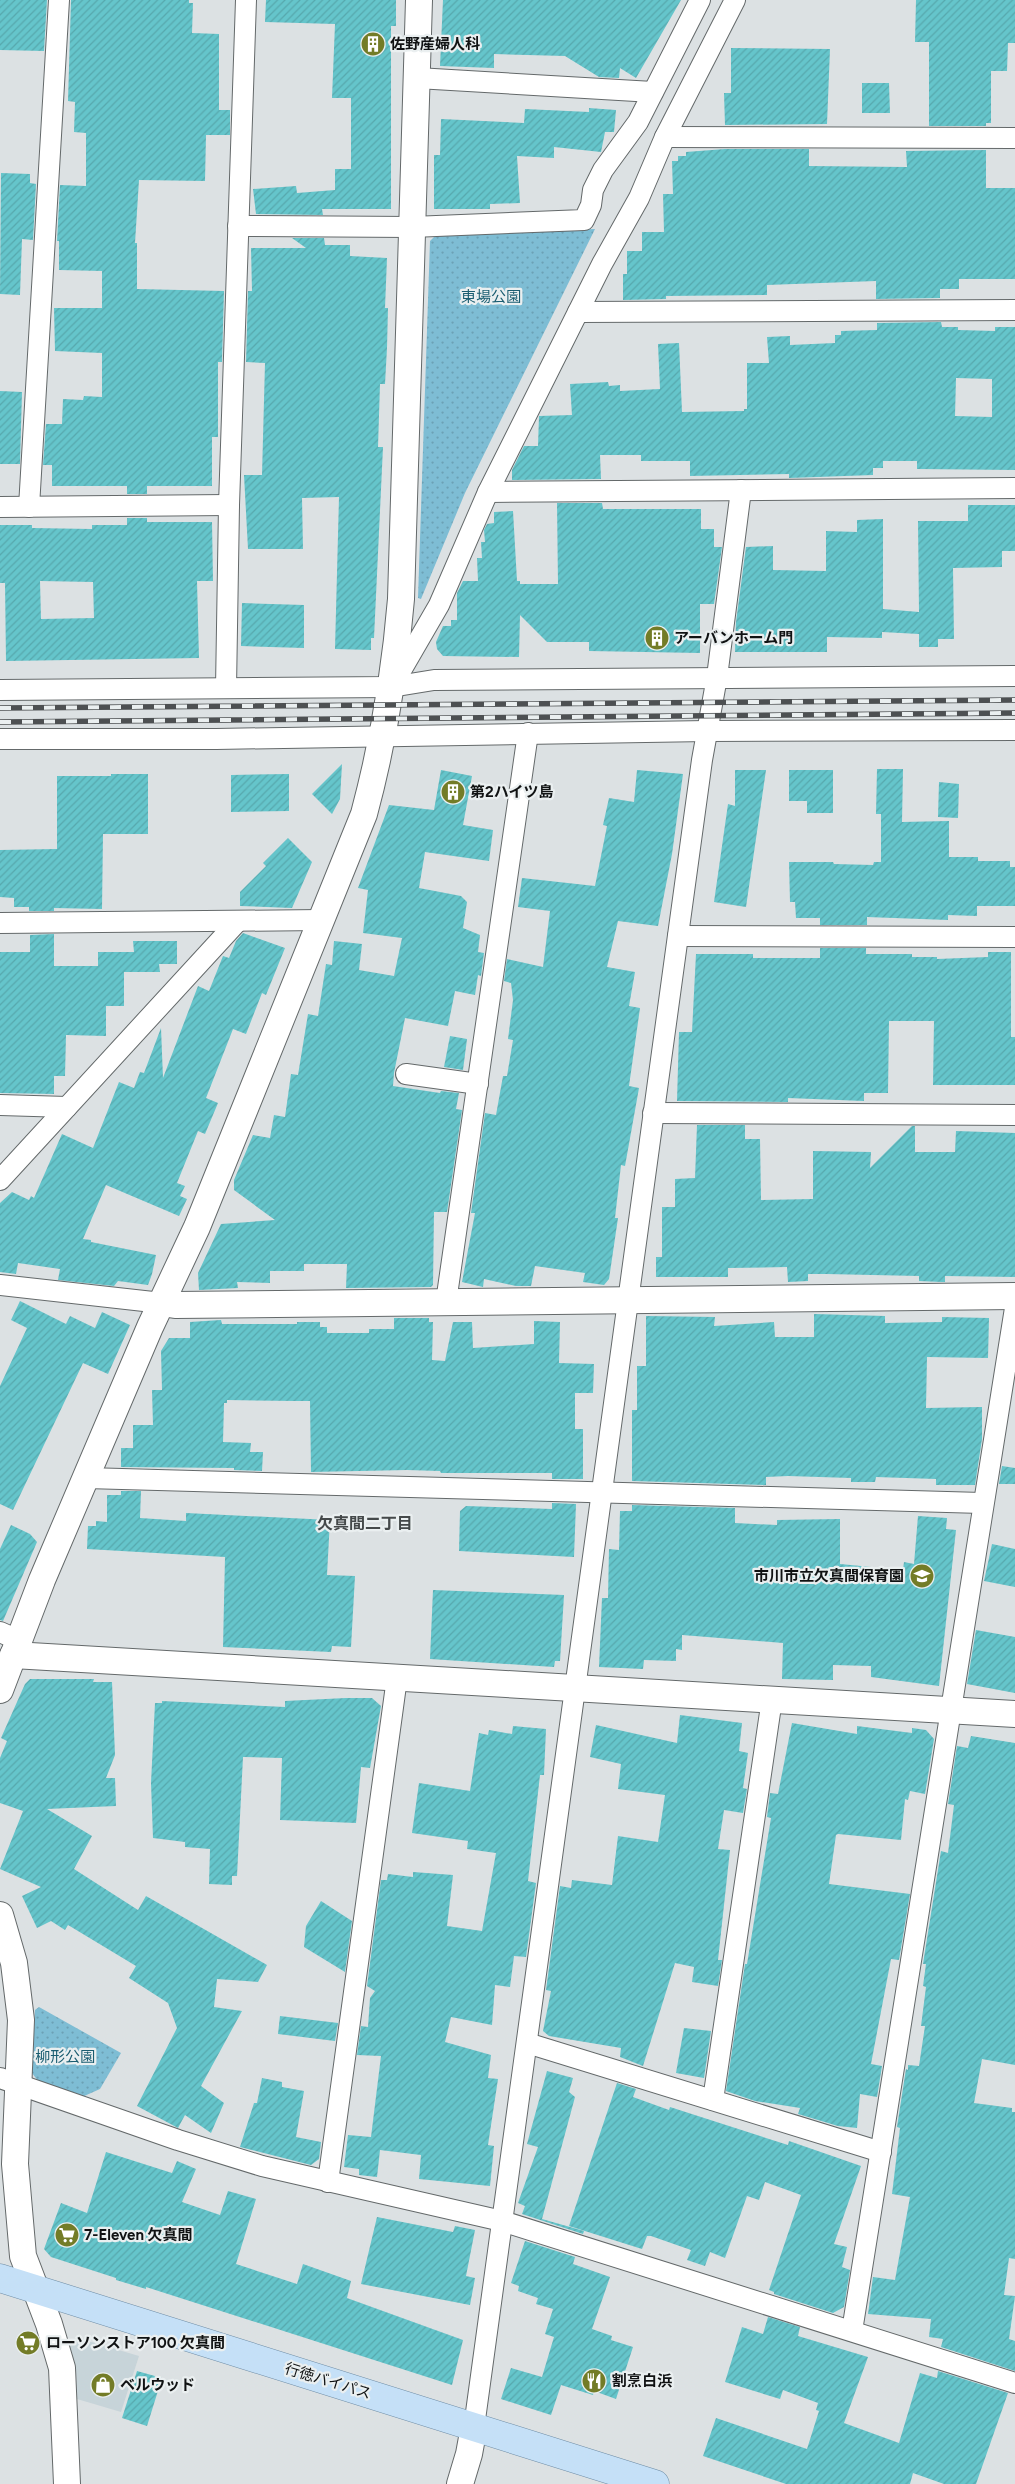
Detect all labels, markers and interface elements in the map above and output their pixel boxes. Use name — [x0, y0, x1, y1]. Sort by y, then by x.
building icon: 佐野産婦人科 — [360, 31, 386, 57]
place label: 佐野産婦人科 — [390, 35, 480, 53]
park label: 東場公園 — [461, 288, 521, 306]
building icon: アーバンホーム門 — [644, 625, 670, 651]
place label: アーバンホーム門 — [674, 629, 793, 647]
building icon: 第2ハイツ島 — [440, 779, 466, 805]
place label: 第2ハイツ島 — [470, 783, 553, 801]
district label: 欠真間二丁目 — [317, 1514, 413, 1533]
school or university icon: 市川市立欠真間保育園 — [909, 1563, 935, 1589]
place label: 市川市立欠真間保育園 — [754, 1567, 904, 1585]
park label: 柳形公園 — [35, 2048, 95, 2066]
supermarket icon: 7-Eleven 欠真間 — [54, 2222, 80, 2248]
place label: 7-Eleven 欠真間 — [84, 2226, 192, 2244]
supermarket icon: ローソンストア100 欠真間 — [15, 2330, 41, 2356]
place label: ローソンストア100 欠真間 — [46, 2334, 225, 2352]
street label: 行徳バイパス — [282, 2359, 374, 2403]
restaurant icon: 割烹白浜 — [581, 2368, 607, 2394]
shop icon: ベルウッド — [90, 2372, 116, 2398]
place label: 割烹白浜 — [612, 2372, 673, 2390]
place label: ベルウッド — [120, 2376, 195, 2394]

